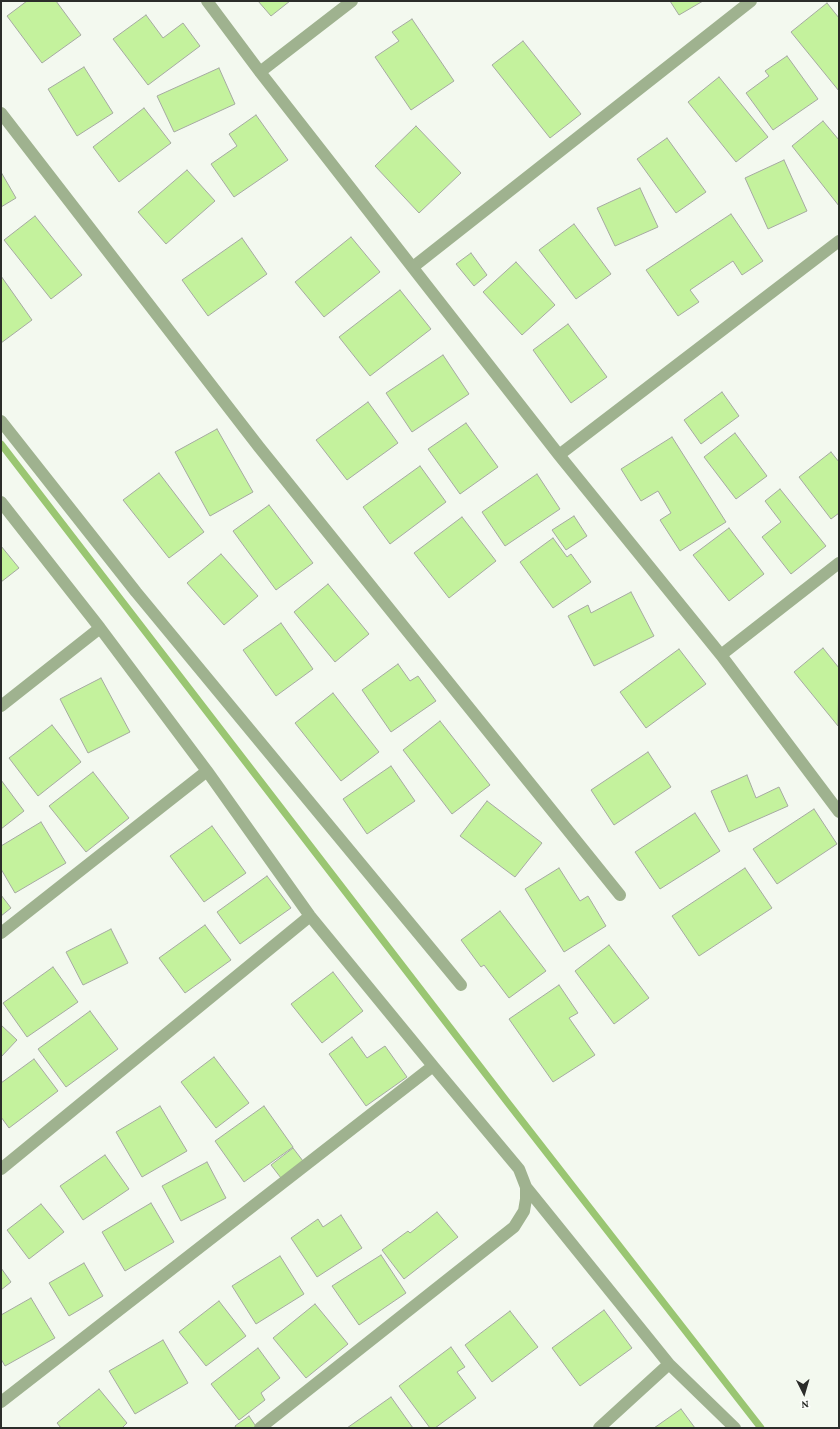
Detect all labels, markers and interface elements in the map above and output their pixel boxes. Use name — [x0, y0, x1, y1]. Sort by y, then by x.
north arrow — [784, 1373, 824, 1413]
text: N — [801, 1399, 809, 1411]

